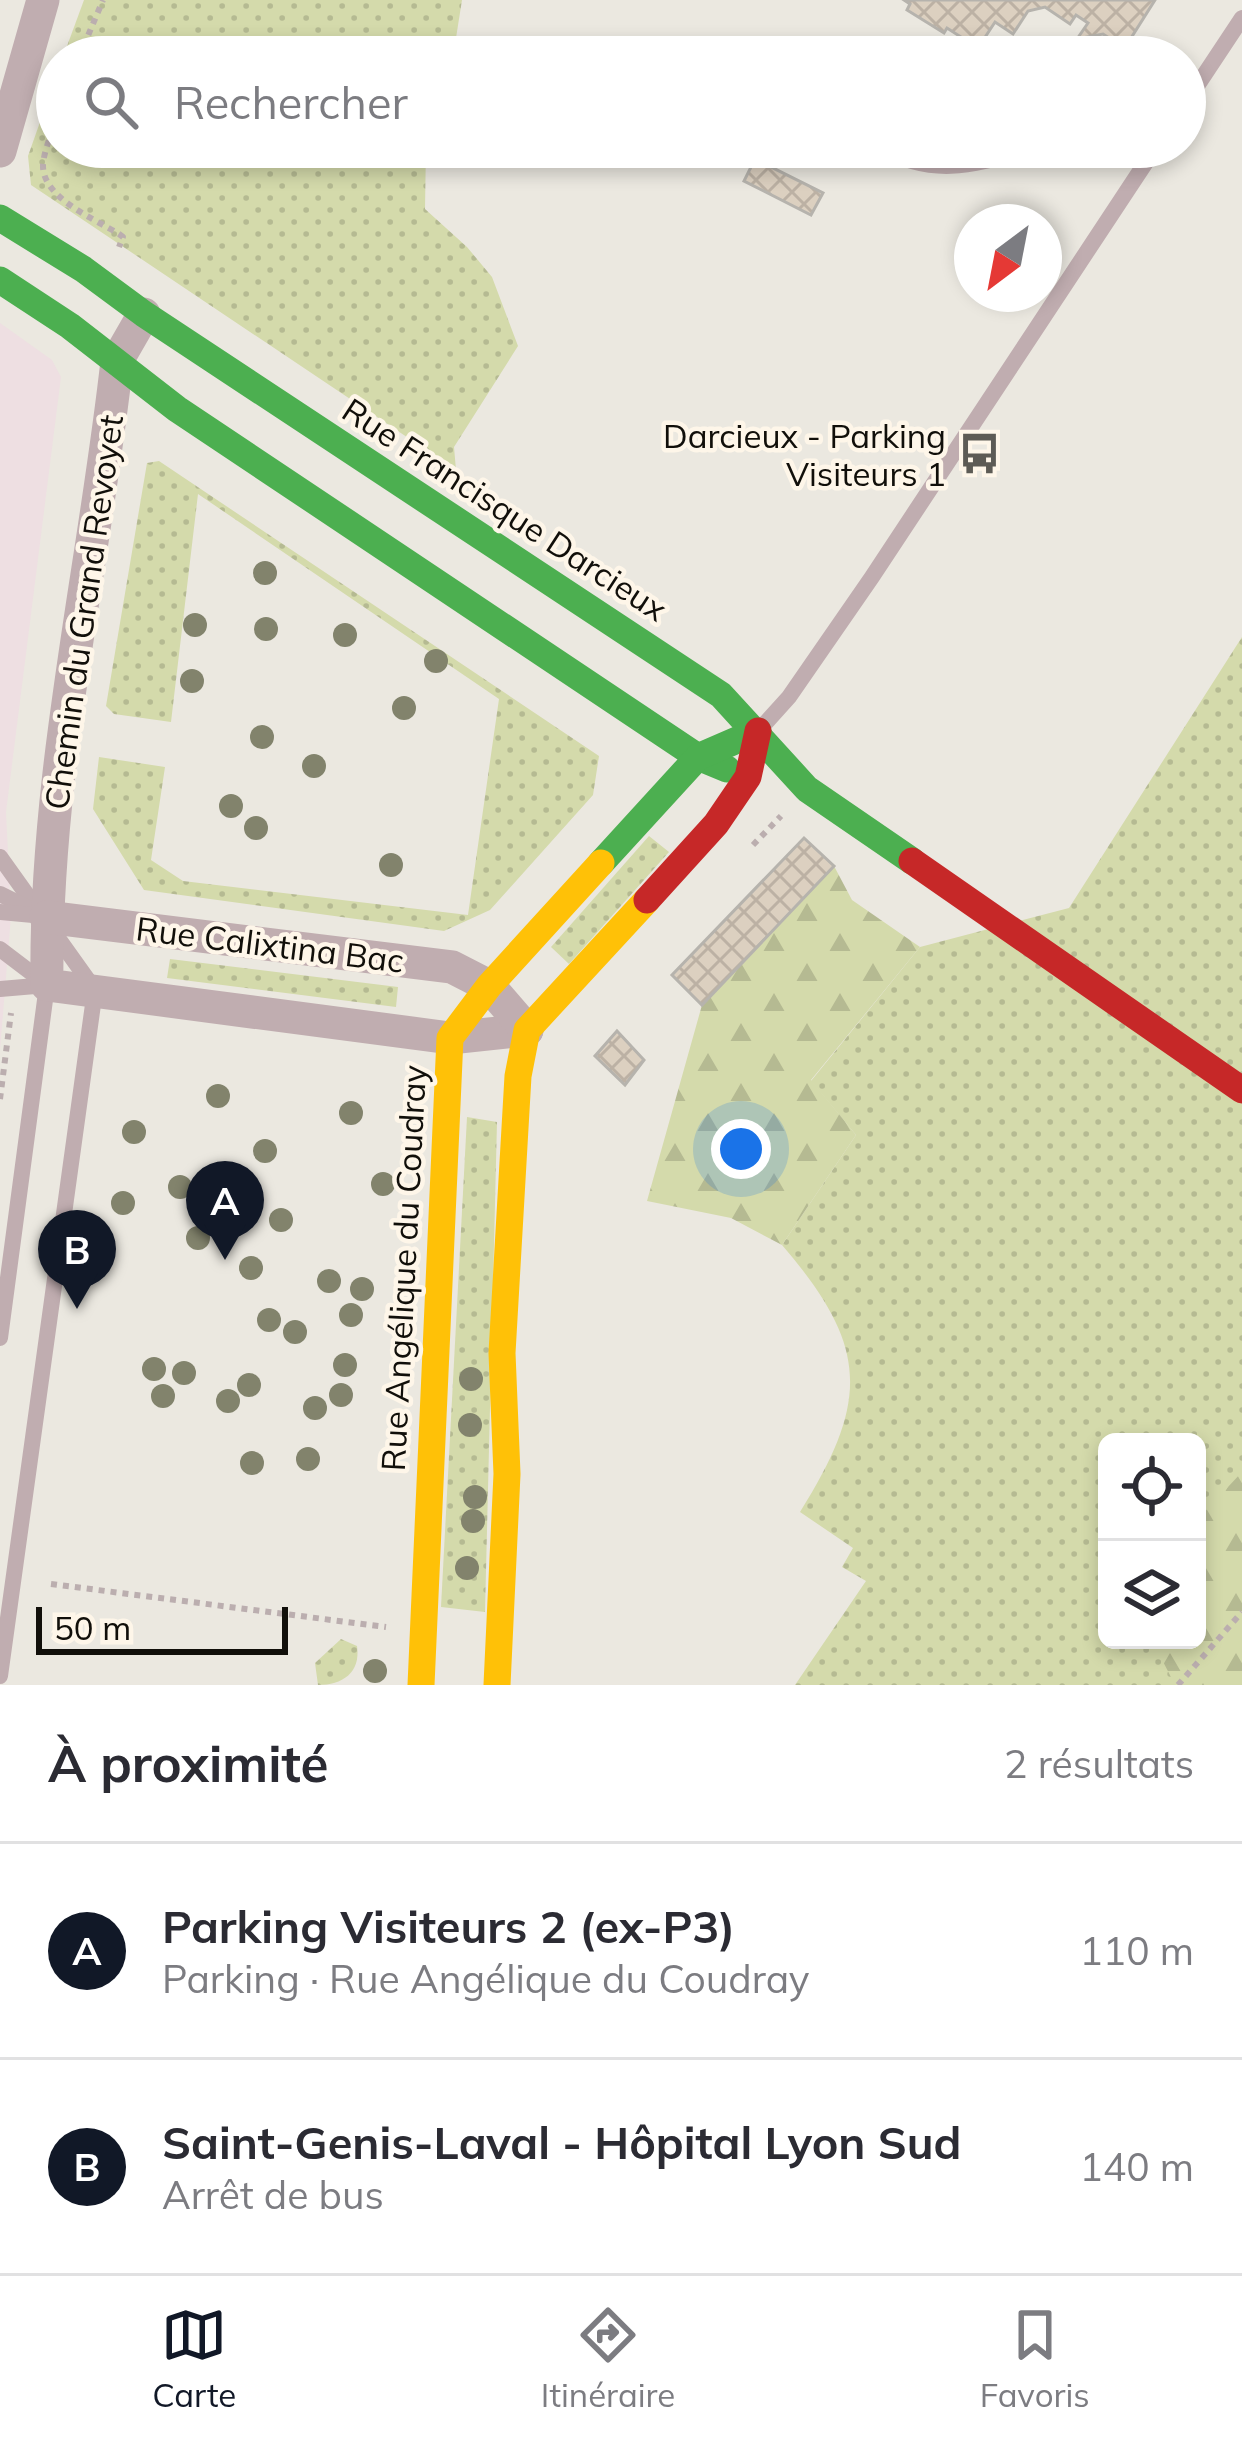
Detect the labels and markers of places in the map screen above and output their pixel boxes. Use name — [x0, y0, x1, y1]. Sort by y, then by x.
place label: Darcieux - Parking Visiteurs 1 — [663, 415, 946, 494]
bus stop icon: Darcieux - Parking Visiteurs 1 — [957, 431, 1003, 477]
pin: A — [186, 1161, 264, 1260]
pin: B — [38, 1210, 116, 1309]

